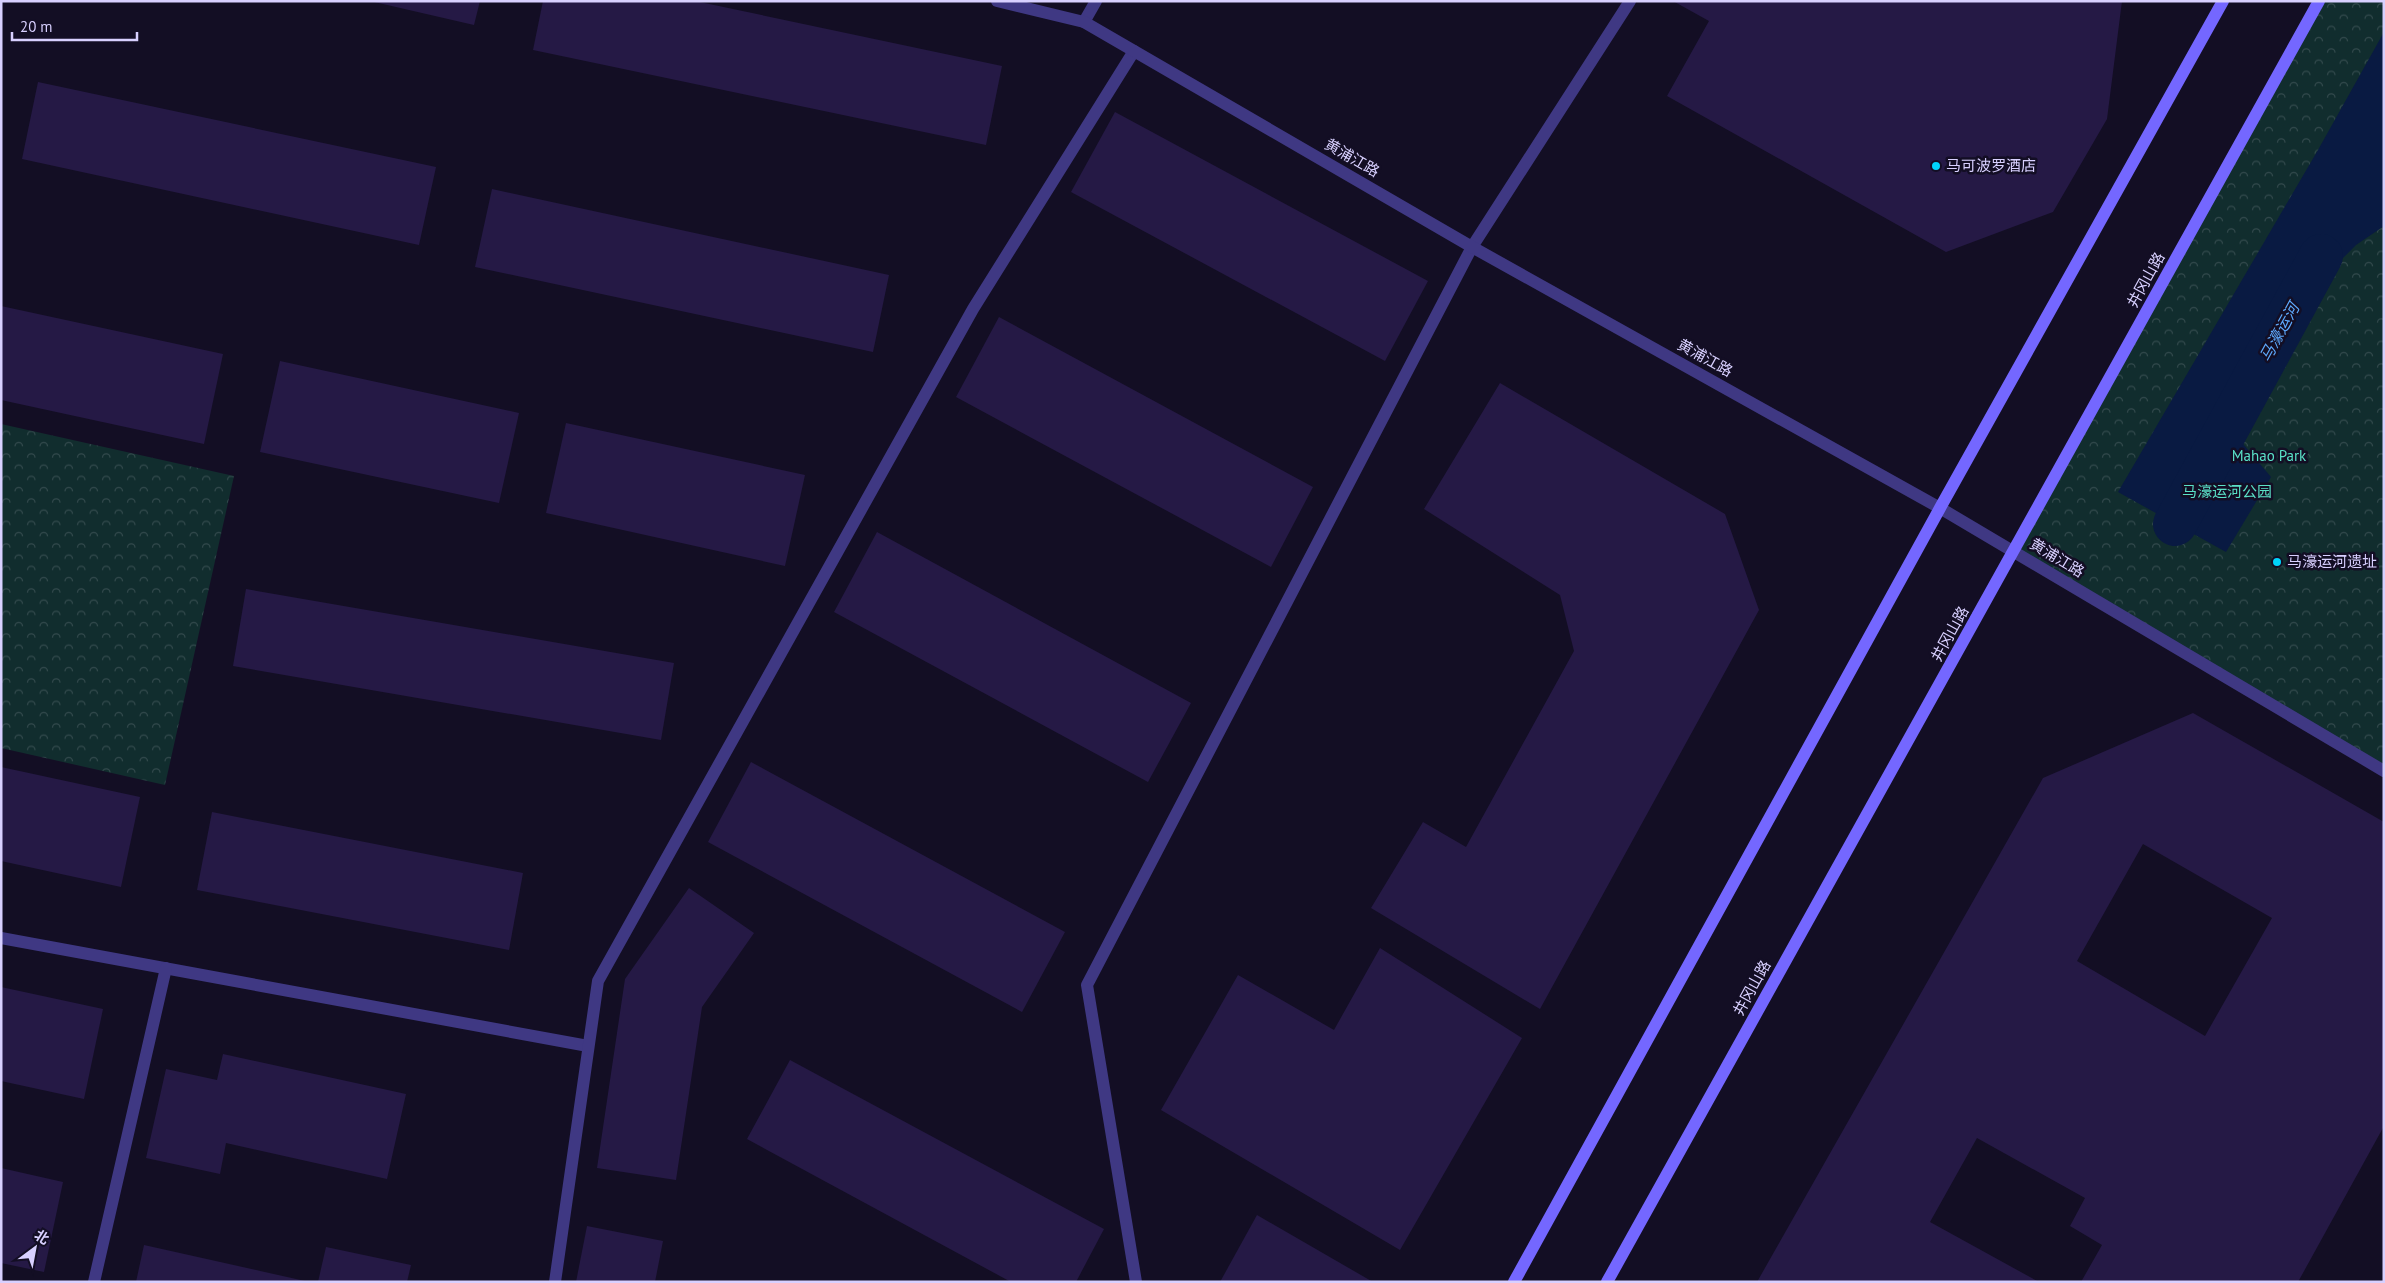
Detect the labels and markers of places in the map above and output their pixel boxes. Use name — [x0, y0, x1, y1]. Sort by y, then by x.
place label: 马可波罗酒店 — [1946, 156, 2036, 175]
marker: 马可波罗酒店 — [1930, 160, 1942, 172]
place label: 马濠运河遗址 — [2287, 552, 2377, 571]
marker: 马濠运河遗址 — [2271, 556, 2283, 568]

